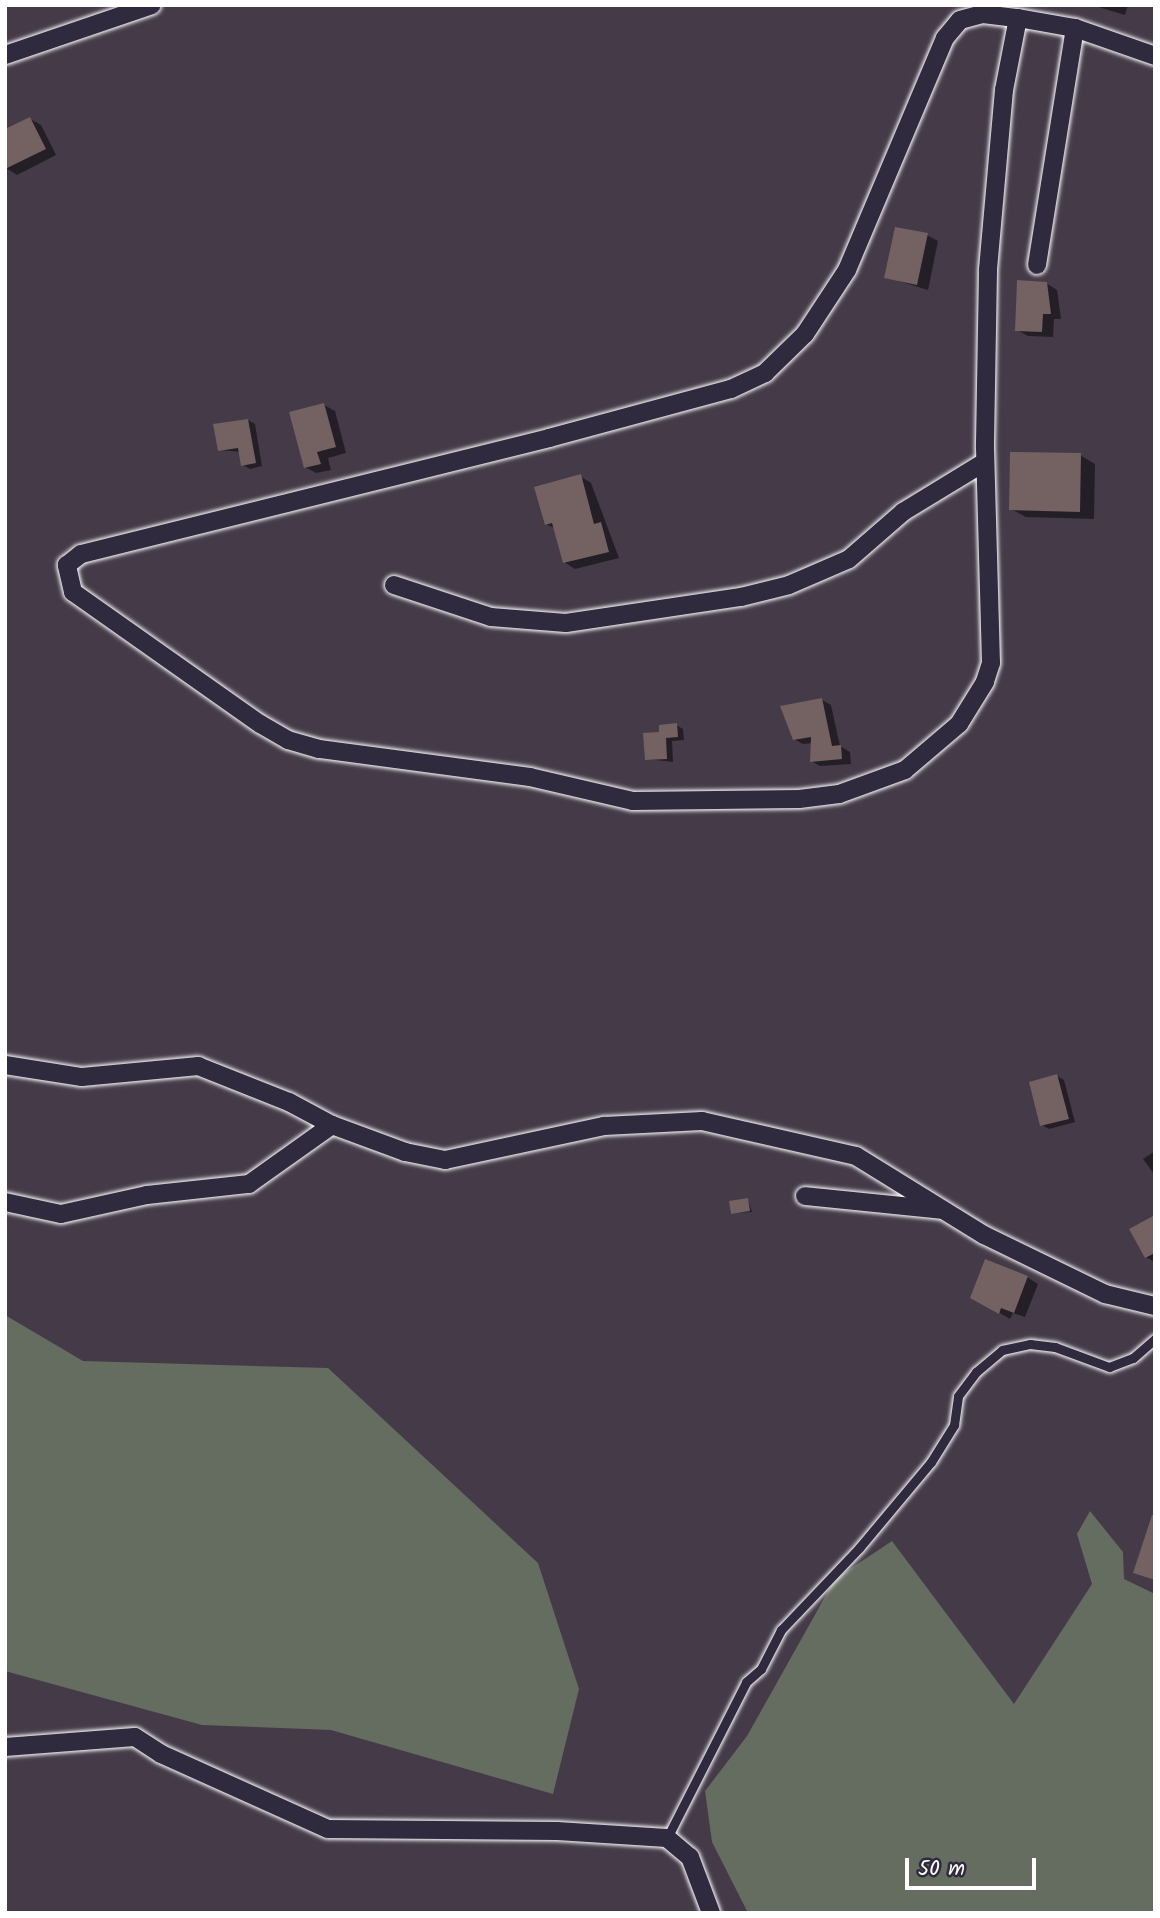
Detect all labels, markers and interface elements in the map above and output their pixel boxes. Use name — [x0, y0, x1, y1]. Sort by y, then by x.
scale bar — [908, 1844, 1039, 1888]
text: 50 m — [918, 1853, 965, 1886]

